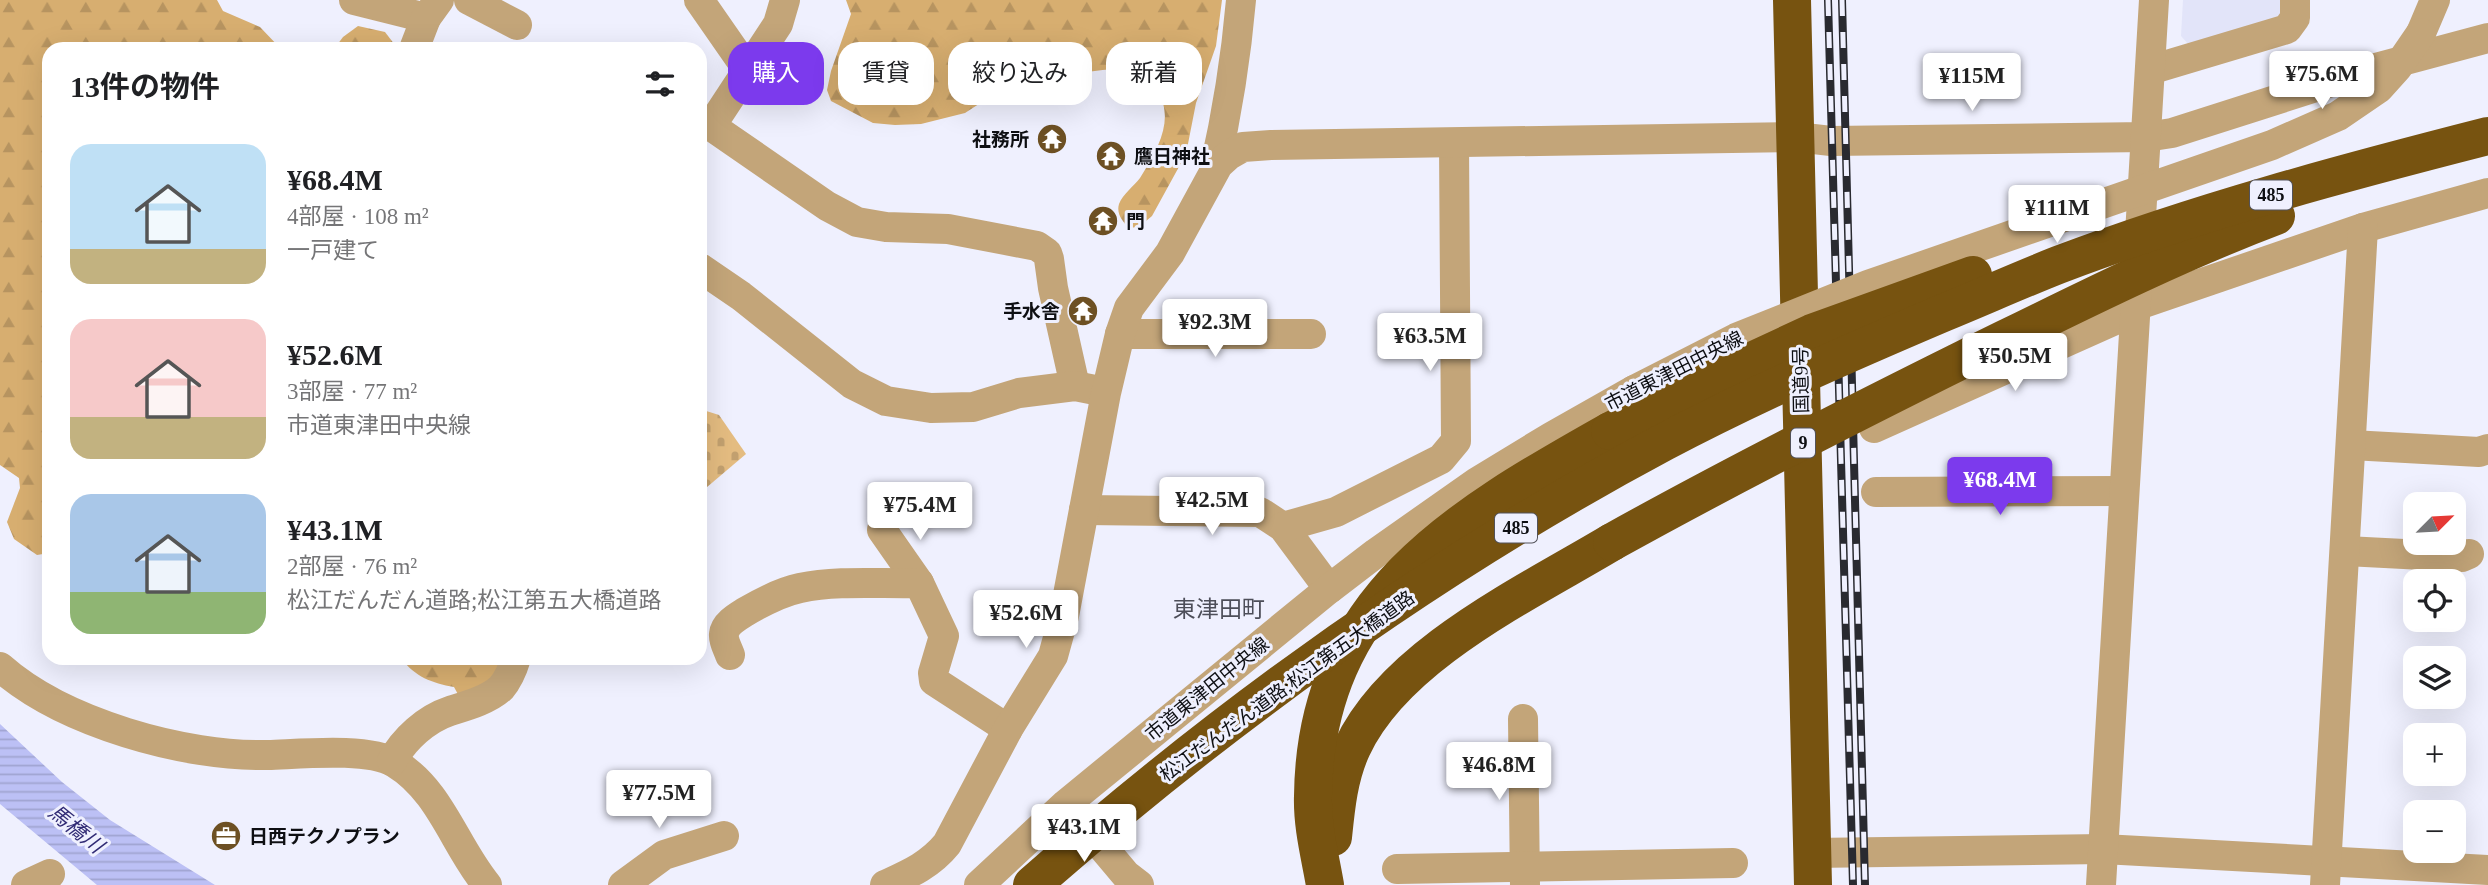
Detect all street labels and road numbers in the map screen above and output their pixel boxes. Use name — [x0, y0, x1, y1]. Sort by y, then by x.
road number: 485 — [2250, 180, 2292, 210]
street label: 市道東津田中央線 — [1602, 327, 1746, 415]
street label: 国道9号 — [1790, 347, 1812, 413]
road number: 9 — [1791, 428, 1815, 458]
road number: 485 — [1495, 514, 1537, 542]
street label: 松江だんだん道路;松江第五大橋道路 — [1156, 587, 1418, 785]
street label: 市道東津田中央線 — [1141, 633, 1273, 745]

